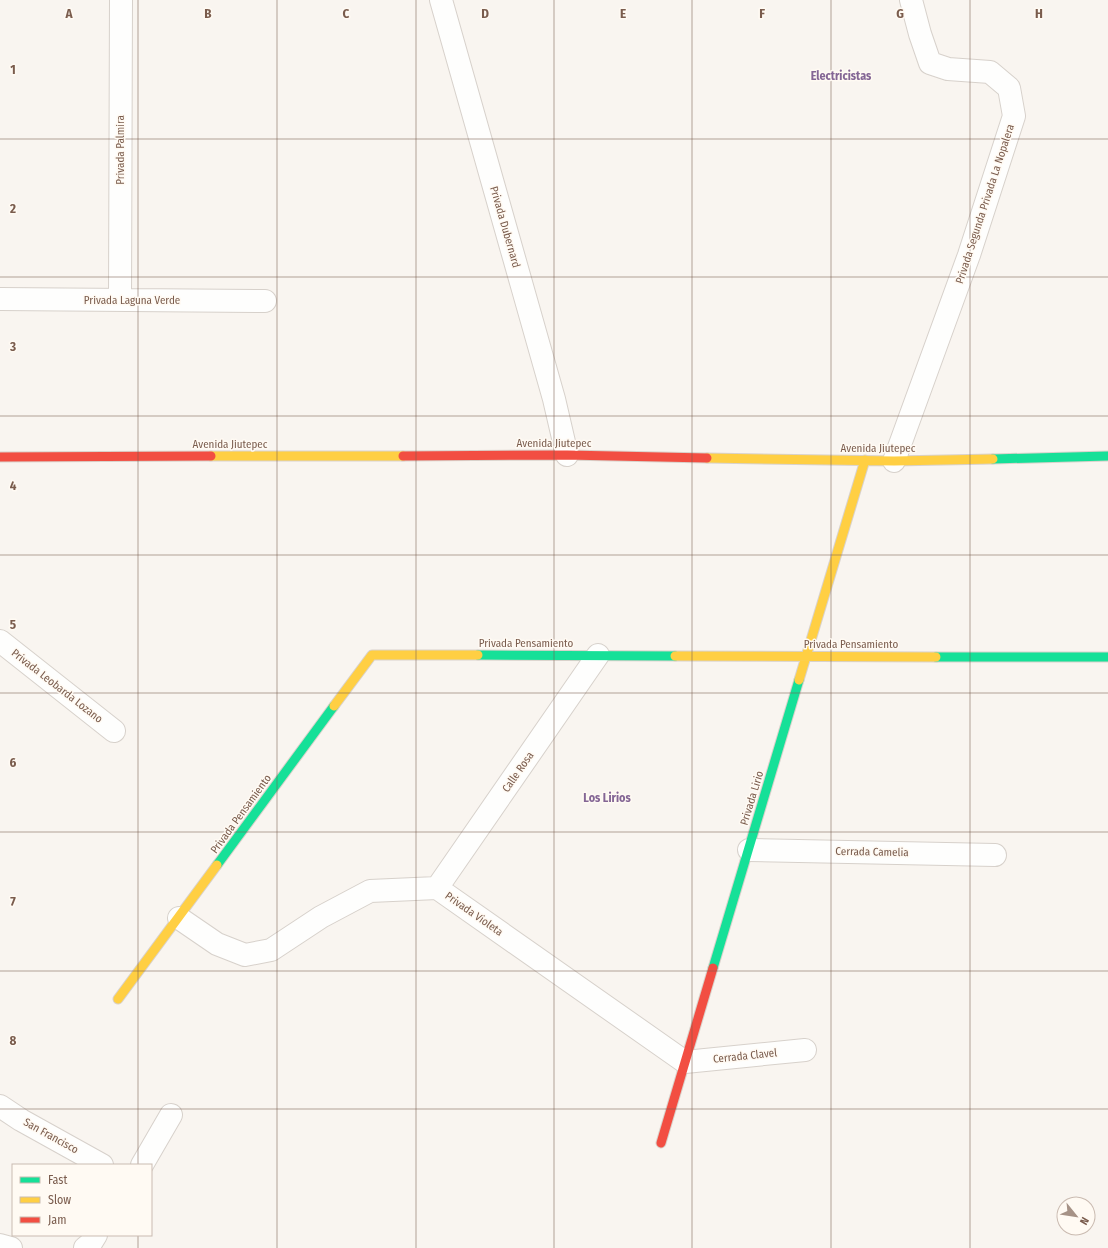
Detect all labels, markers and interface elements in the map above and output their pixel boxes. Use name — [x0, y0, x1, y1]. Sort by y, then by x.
text: A — [64, 6, 73, 21]
text: B — [204, 6, 212, 21]
text: C — [343, 6, 350, 21]
text: D — [481, 6, 489, 21]
text: E — [620, 6, 626, 21]
text: F — [759, 6, 765, 21]
text: G — [896, 6, 904, 21]
text: H — [1035, 6, 1043, 21]
text: 1 — [10, 62, 16, 77]
district label: Electricistas — [811, 69, 872, 83]
street label: Privada Palmira — [114, 115, 127, 185]
street label: Privada Segunda Privada La Nopalera — [953, 123, 1017, 285]
street label: Privada Dubernard — [487, 185, 523, 269]
text: 2 — [9, 201, 16, 216]
street label: Privada Laguna Verde — [84, 294, 180, 307]
text: 3 — [9, 339, 16, 354]
street label: Avenida Jiutepec — [517, 437, 592, 450]
street label: Avenida Jiutepec — [193, 438, 268, 451]
street label: Avenida Jiutepec — [841, 442, 916, 455]
text: 4 — [10, 478, 17, 493]
text: 5 — [10, 617, 16, 632]
street label: Privada Pensamiento — [479, 637, 573, 650]
street label: Privada Pensamiento — [804, 638, 898, 651]
street label: Privada Leobarda Lozano — [9, 646, 105, 726]
street label: Calle Rosa — [499, 749, 537, 795]
text: 6 — [10, 755, 17, 770]
street label: Privada Lirio — [738, 769, 766, 827]
street label: Privada Pensamiento — [208, 772, 274, 856]
district label: Los Lirios — [583, 791, 631, 805]
street label: Cerrada Camelia — [835, 845, 909, 859]
street label: Privada Violeta — [443, 889, 505, 939]
text: 7 — [10, 894, 16, 909]
text: 8 — [10, 1033, 17, 1048]
street label: Cerrada Clavel — [712, 1046, 778, 1066]
street label: San Francisco — [21, 1116, 81, 1157]
legend — [12, 1164, 152, 1236]
text: Fast — [48, 1173, 67, 1187]
text: Slow — [48, 1193, 71, 1207]
north arrow — [1056, 1196, 1096, 1236]
text: Jam — [48, 1213, 66, 1227]
text: N — [1077, 1215, 1092, 1227]

